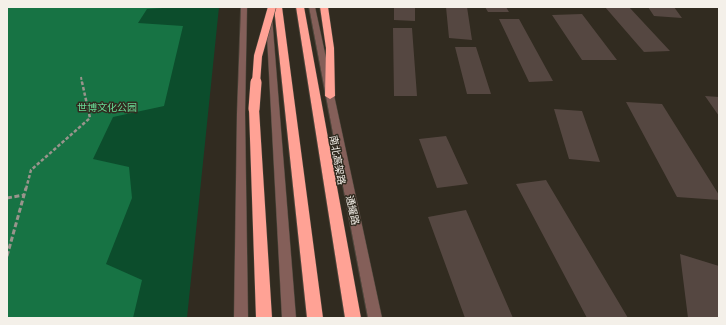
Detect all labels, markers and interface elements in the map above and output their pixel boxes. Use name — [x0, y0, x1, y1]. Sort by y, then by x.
park label: 世博文化公园 — [77, 102, 137, 115]
street label: 南北高架路 — [326, 135, 347, 186]
street label: 通耀路 — [342, 194, 361, 226]

